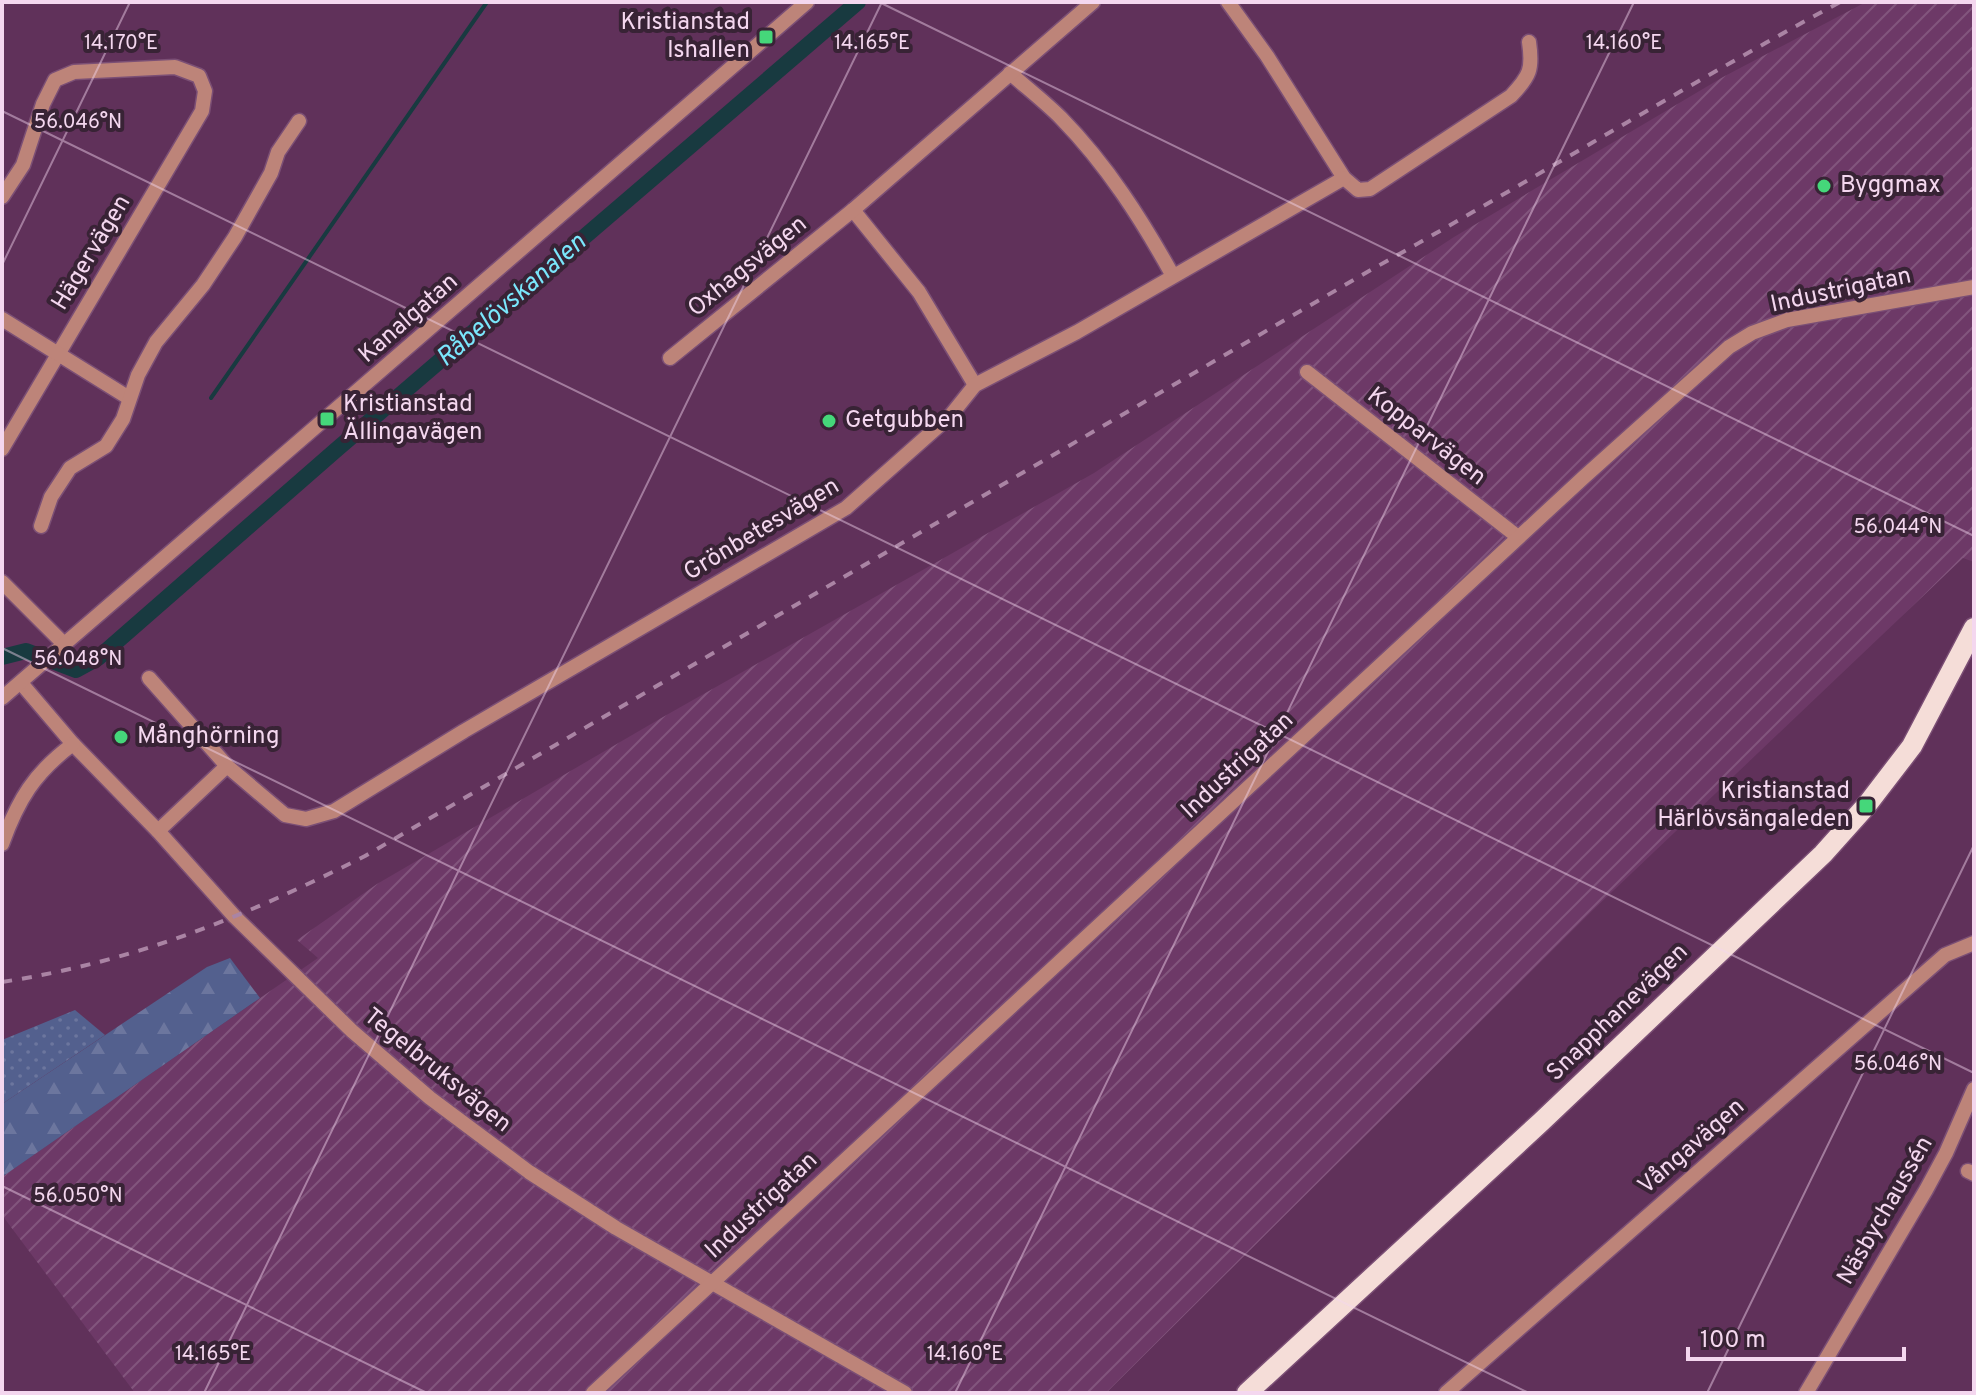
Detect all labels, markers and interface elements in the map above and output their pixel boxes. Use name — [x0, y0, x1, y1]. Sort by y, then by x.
place label: Kristianstad Ishallen — [620, 8, 750, 66]
marker: Kristianstad Ishallen — [757, 28, 775, 46]
text: 14.170°E — [84, 31, 158, 57]
text: 14.165°E — [834, 31, 910, 57]
text: 14.160°E — [1586, 31, 1662, 57]
text: 56.046°N — [34, 110, 122, 136]
place label: Byggmax — [1840, 171, 1941, 201]
marker: Byggmax — [1815, 177, 1833, 195]
street label: Hägervägen — [46, 190, 138, 316]
street label: Oxhagsvägen — [682, 210, 814, 324]
water label: Råbelövskanalen — [430, 227, 594, 375]
street label: Industrigatan — [1768, 261, 1914, 321]
street label: Kanalgatan — [353, 268, 465, 370]
street label: Kopparvägen — [1360, 381, 1492, 493]
place label: Kristianstad Ällingavägen — [343, 390, 483, 448]
place label: Getgubben — [845, 406, 964, 436]
marker: Kristianstad Ällingavägen — [318, 410, 336, 428]
marker: Getgubben — [820, 412, 838, 430]
street label: Grönbetesvägen — [679, 472, 845, 588]
text: 56.044°N — [1854, 515, 1942, 541]
text: 56.048°N — [34, 647, 122, 673]
street label: Industrigatan — [1175, 706, 1301, 826]
place label: Månghörning — [137, 722, 279, 752]
marker: Månghörning — [112, 728, 130, 746]
place label: Kristianstad Härlövsängaleden — [1657, 777, 1850, 835]
marker: Kristianstad Härlövsängaleden — [1857, 797, 1875, 815]
street label: Snapphanevägen — [1541, 938, 1695, 1088]
street label: Tegelbruksvägen — [357, 1002, 517, 1140]
text: 56.046°N — [1854, 1052, 1942, 1078]
street label: Vångavägen — [1633, 1093, 1751, 1201]
street label: Näsbychaussén — [1831, 1131, 1941, 1291]
street label: Industrigatan — [699, 1146, 825, 1266]
text: 56.050°N — [33, 1184, 123, 1210]
scale bar — [1688, 1311, 1904, 1361]
text: 100 m — [1700, 1326, 1766, 1356]
text: 14.165°E — [175, 1342, 251, 1368]
text: 14.160°E — [927, 1342, 1003, 1368]

